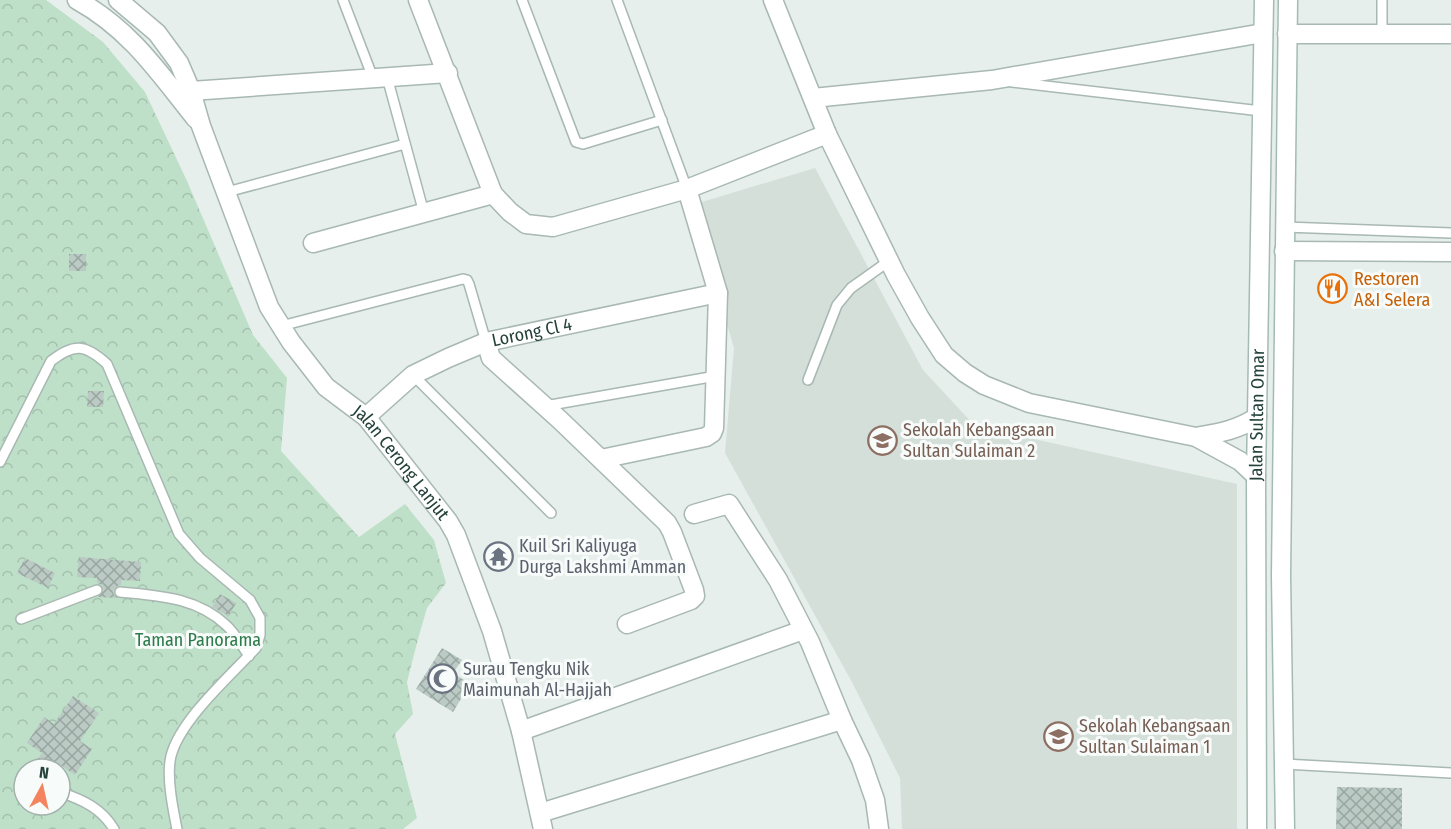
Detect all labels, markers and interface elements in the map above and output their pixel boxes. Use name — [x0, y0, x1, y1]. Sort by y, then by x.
place label: Restoren A&I Selera — [1354, 268, 1430, 311]
restaurant icon: Restoren A&I Selera — [1317, 273, 1349, 305]
street label: Lorong Cl 4 — [490, 313, 574, 351]
street label: Jalan Sultan Omar — [1245, 348, 1269, 481]
street label: Jalan Cerong Lanjut — [348, 400, 454, 525]
place label: Sekolah Kebangsaan Sultan Sulaiman 2 — [903, 419, 1055, 462]
school or university icon: Sekolah Kebangsaan Sultan Sulaiman 2 — [866, 424, 898, 456]
place label: Kuil Sri Kaliyuga Durga Lakshmi Amman — [519, 535, 686, 578]
temple icon: Kuil Sri Kaliyuga Durga Lakshmi Amman — [482, 540, 514, 572]
park label: Taman Panorama — [135, 629, 261, 651]
place label: Surau Tengku Nik Maimunah Al-Hajjah — [463, 658, 612, 701]
mosque icon: Surau Tengku Nik Maimunah Al-Hajjah — [426, 663, 458, 695]
place label: Sekolah Kebangsaan Sultan Sulaiman 1 — [1079, 715, 1231, 758]
school or university icon: Sekolah Kebangsaan Sultan Sulaiman 1 — [1042, 720, 1074, 752]
north arrow — [12, 757, 72, 817]
text: N — [38, 763, 50, 783]

